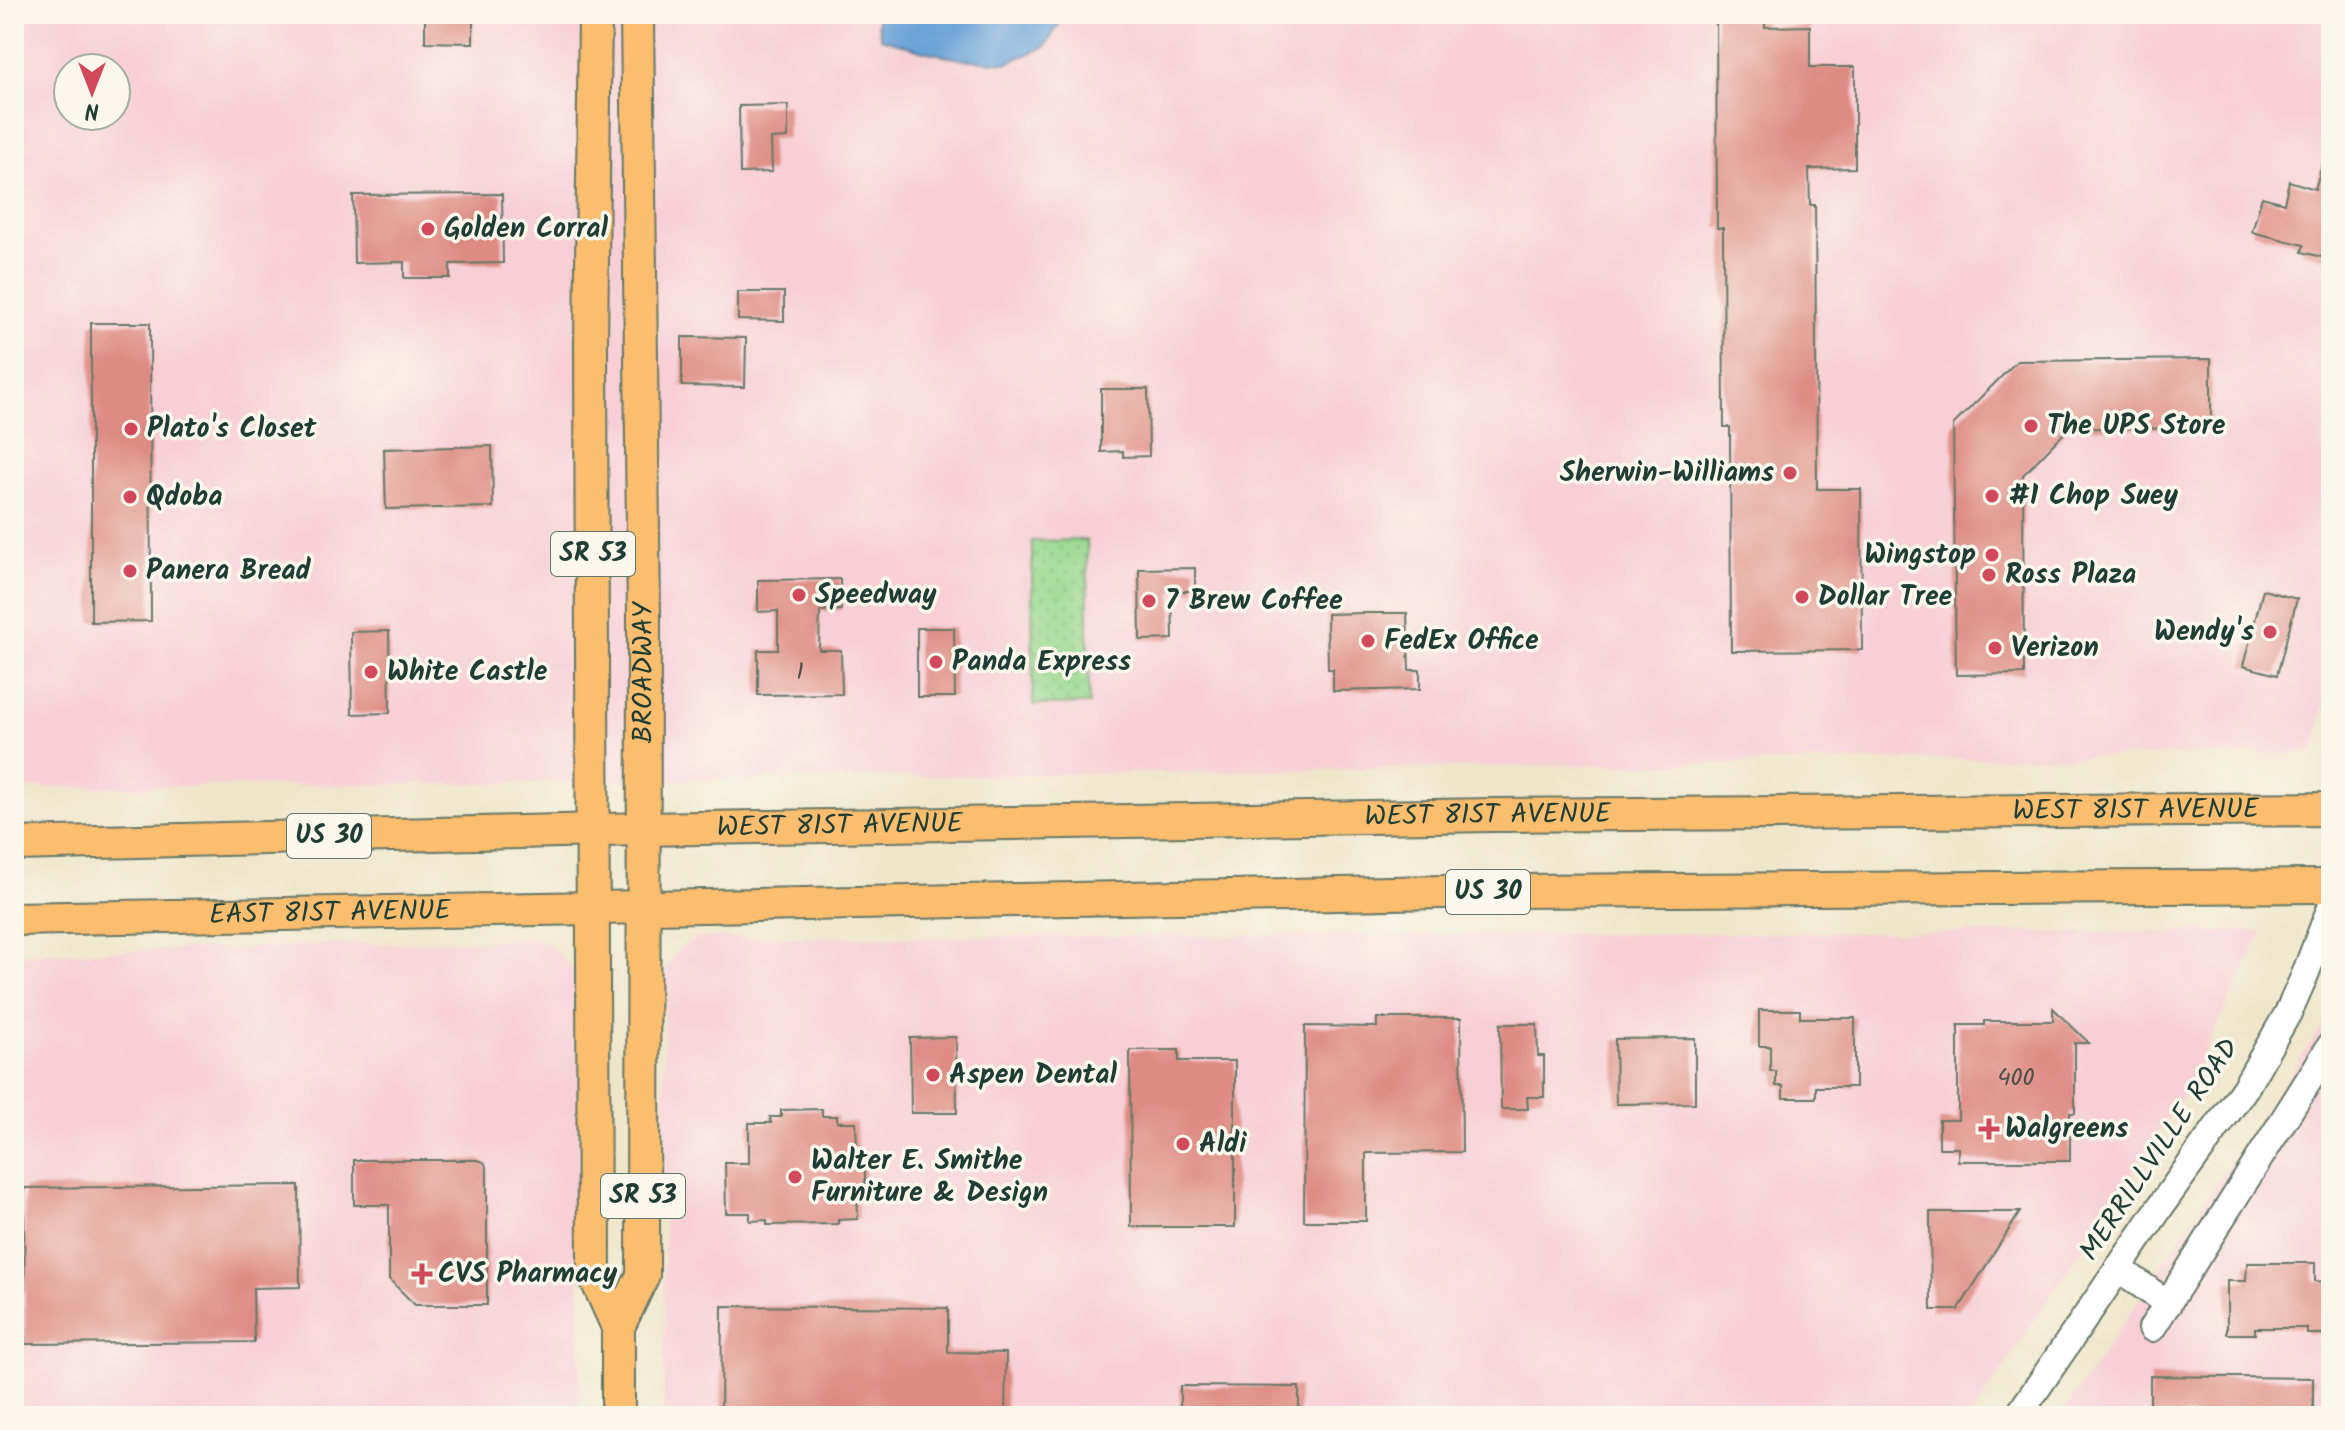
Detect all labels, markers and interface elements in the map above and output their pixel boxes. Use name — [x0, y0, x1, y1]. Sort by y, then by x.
north arrow — [52, 52, 132, 132]
text: N — [85, 92, 99, 127]
place label: Golden Corral — [444, 207, 609, 252]
marker: Golden Corral — [419, 220, 437, 238]
place label: The UPS Store — [2047, 404, 2226, 449]
place label: Plato's Closet — [147, 407, 317, 452]
marker: The UPS Store — [2022, 417, 2040, 435]
marker: Plato's Closet — [122, 420, 140, 438]
place label: Sherwin-Williams — [1560, 451, 1774, 496]
marker: Sherwin-Williams — [1781, 464, 1799, 482]
place label: #1 Chop Suey — [2008, 474, 2178, 519]
place label: Qdoba — [146, 475, 222, 520]
marker: #1 Chop Suey — [1983, 487, 2001, 505]
marker: Qdoba — [121, 488, 139, 506]
road number: SR 53 — [551, 532, 635, 576]
place label: Wingstop — [1864, 533, 1976, 578]
marker: Wingstop — [1983, 546, 2001, 564]
place label: Panera Bread — [146, 549, 312, 594]
place label: Ross Plaza — [2005, 553, 2136, 598]
marker: Panera Bread — [121, 562, 139, 580]
marker: Ross Plaza — [1980, 566, 1998, 584]
place label: Speedway — [815, 573, 937, 618]
place label: Dollar Tree — [1818, 575, 1953, 620]
place label: 7 Brew Coffee — [1165, 579, 1343, 624]
marker: Speedway — [790, 586, 808, 604]
marker: Dollar Tree — [1793, 588, 1811, 606]
marker: 7 Brew Coffee — [1140, 592, 1158, 610]
street label: BROADWAY — [621, 601, 666, 743]
place label: Wendy's — [2154, 610, 2254, 655]
place label: FedEx Office — [1384, 619, 1539, 664]
marker: Wendy's — [2261, 623, 2279, 641]
place label: Verizon — [2011, 626, 2099, 671]
marker: FedEx Office — [1359, 632, 1377, 650]
marker: Verizon — [1986, 639, 2004, 657]
place label: Panda Express — [952, 640, 1131, 685]
place label: White Castle — [387, 650, 548, 695]
house number: 1 — [796, 653, 804, 692]
marker: Panda Express — [927, 653, 945, 671]
marker: White Castle — [362, 663, 380, 681]
street label: WEST 81ST AVENUE — [2012, 787, 2260, 834]
street label: WEST 81ST AVENUE — [1364, 792, 1612, 840]
street label: WEST 81ST AVENUE — [716, 801, 964, 850]
road number: US 30 — [287, 814, 371, 858]
road number: US 30 — [1446, 870, 1530, 914]
street label: EAST 81ST AVENUE — [209, 888, 452, 938]
street label: MERRILLVILLE ROAD — [2068, 1029, 2252, 1271]
place label: Aspen Dental — [949, 1053, 1117, 1098]
house number: 400 — [1997, 1059, 2035, 1098]
marker: Aspen Dental — [924, 1066, 942, 1084]
place label: Walgreens — [2005, 1107, 2128, 1152]
marker: Walgreens — [1980, 1120, 1998, 1138]
place label: Aldi — [1199, 1122, 1247, 1167]
marker: Aldi — [1174, 1135, 1192, 1153]
place label: Walter E. Smithe Furniture & Design — [811, 1139, 1048, 1216]
marker: Walter E. Smithe Furniture & Design — [786, 1168, 804, 1186]
road number: SR 53 — [601, 1174, 685, 1218]
place label: CVS Pharmacy — [438, 1252, 618, 1297]
marker: CVS Pharmacy — [413, 1265, 431, 1283]

